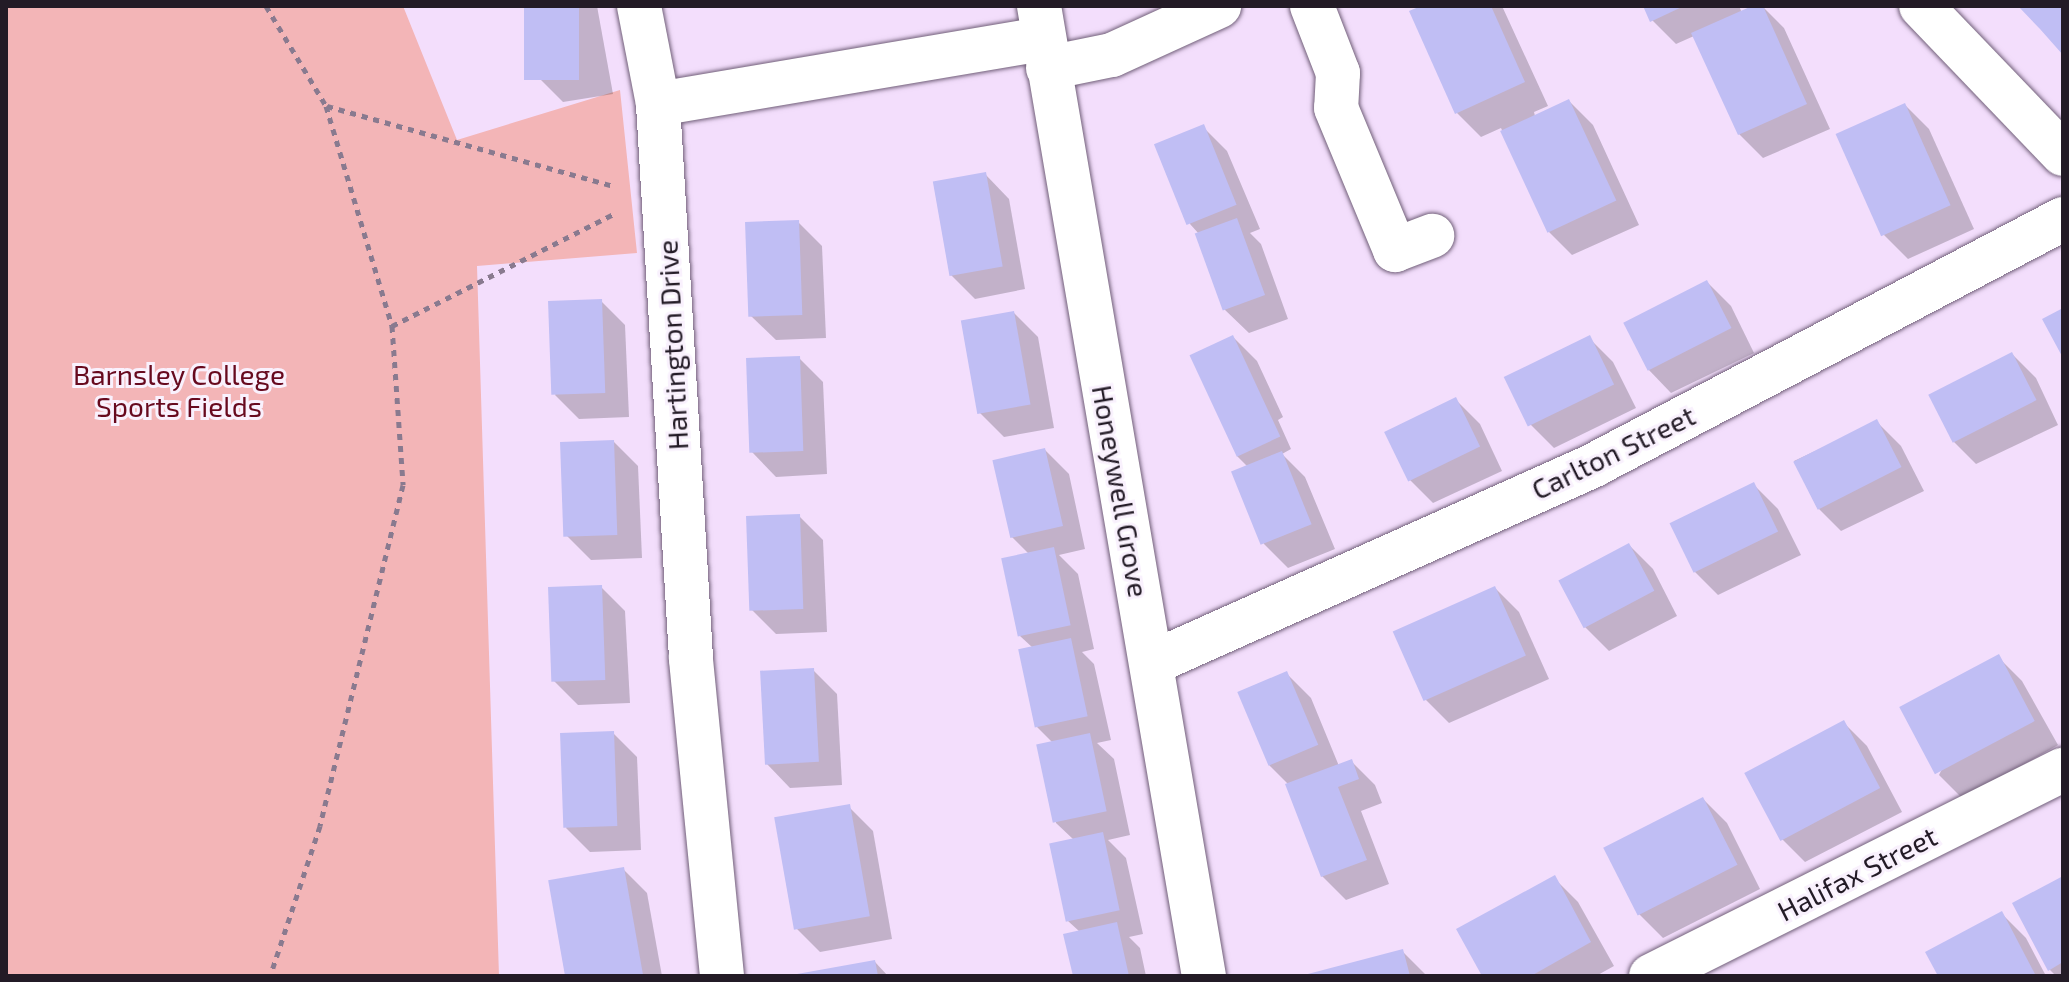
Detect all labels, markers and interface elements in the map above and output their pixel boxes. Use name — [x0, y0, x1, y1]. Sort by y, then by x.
street label: Hartington Drive — [650, 239, 694, 451]
park label: Barnsley College Sports Fields — [73, 357, 285, 423]
street label: Honeywell Grove — [1086, 382, 1156, 600]
street label: Carlton Street — [1526, 398, 1700, 506]
street label: Halifax Street — [1772, 818, 1942, 928]

